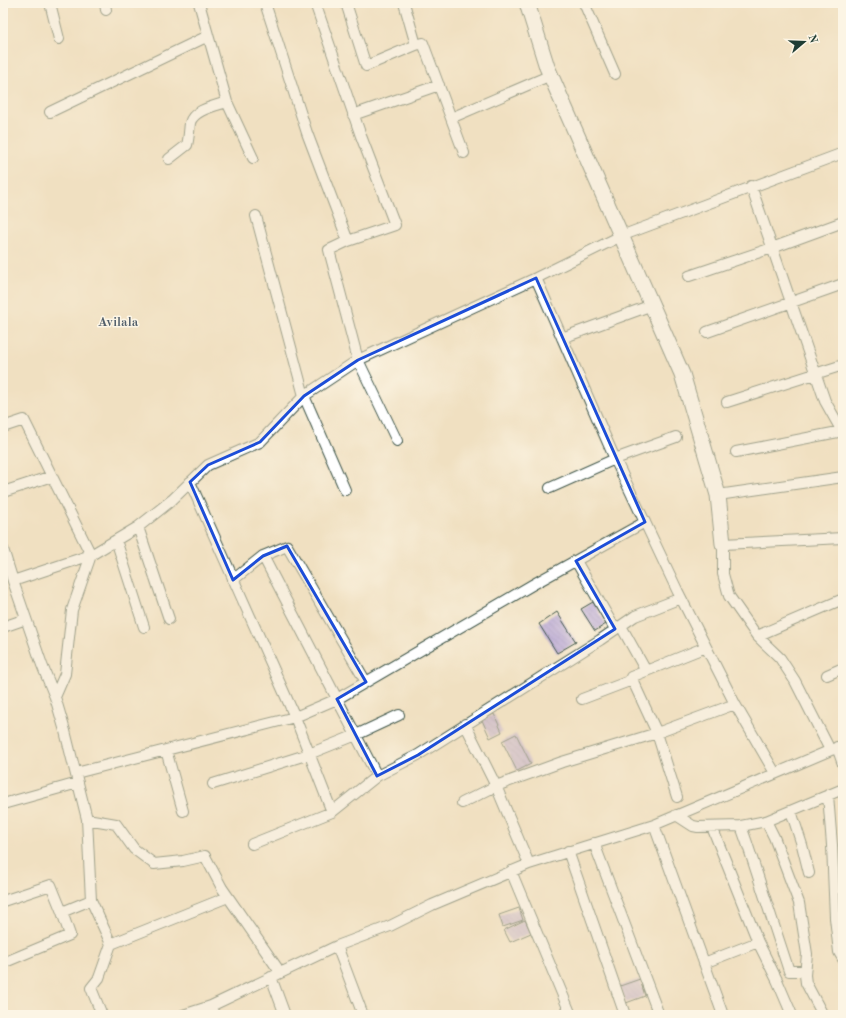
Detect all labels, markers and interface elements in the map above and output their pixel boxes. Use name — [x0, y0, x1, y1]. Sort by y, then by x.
north arrow — [784, 22, 824, 62]
text: N — [805, 33, 819, 46]
district label: Avilala — [98, 316, 139, 329]

